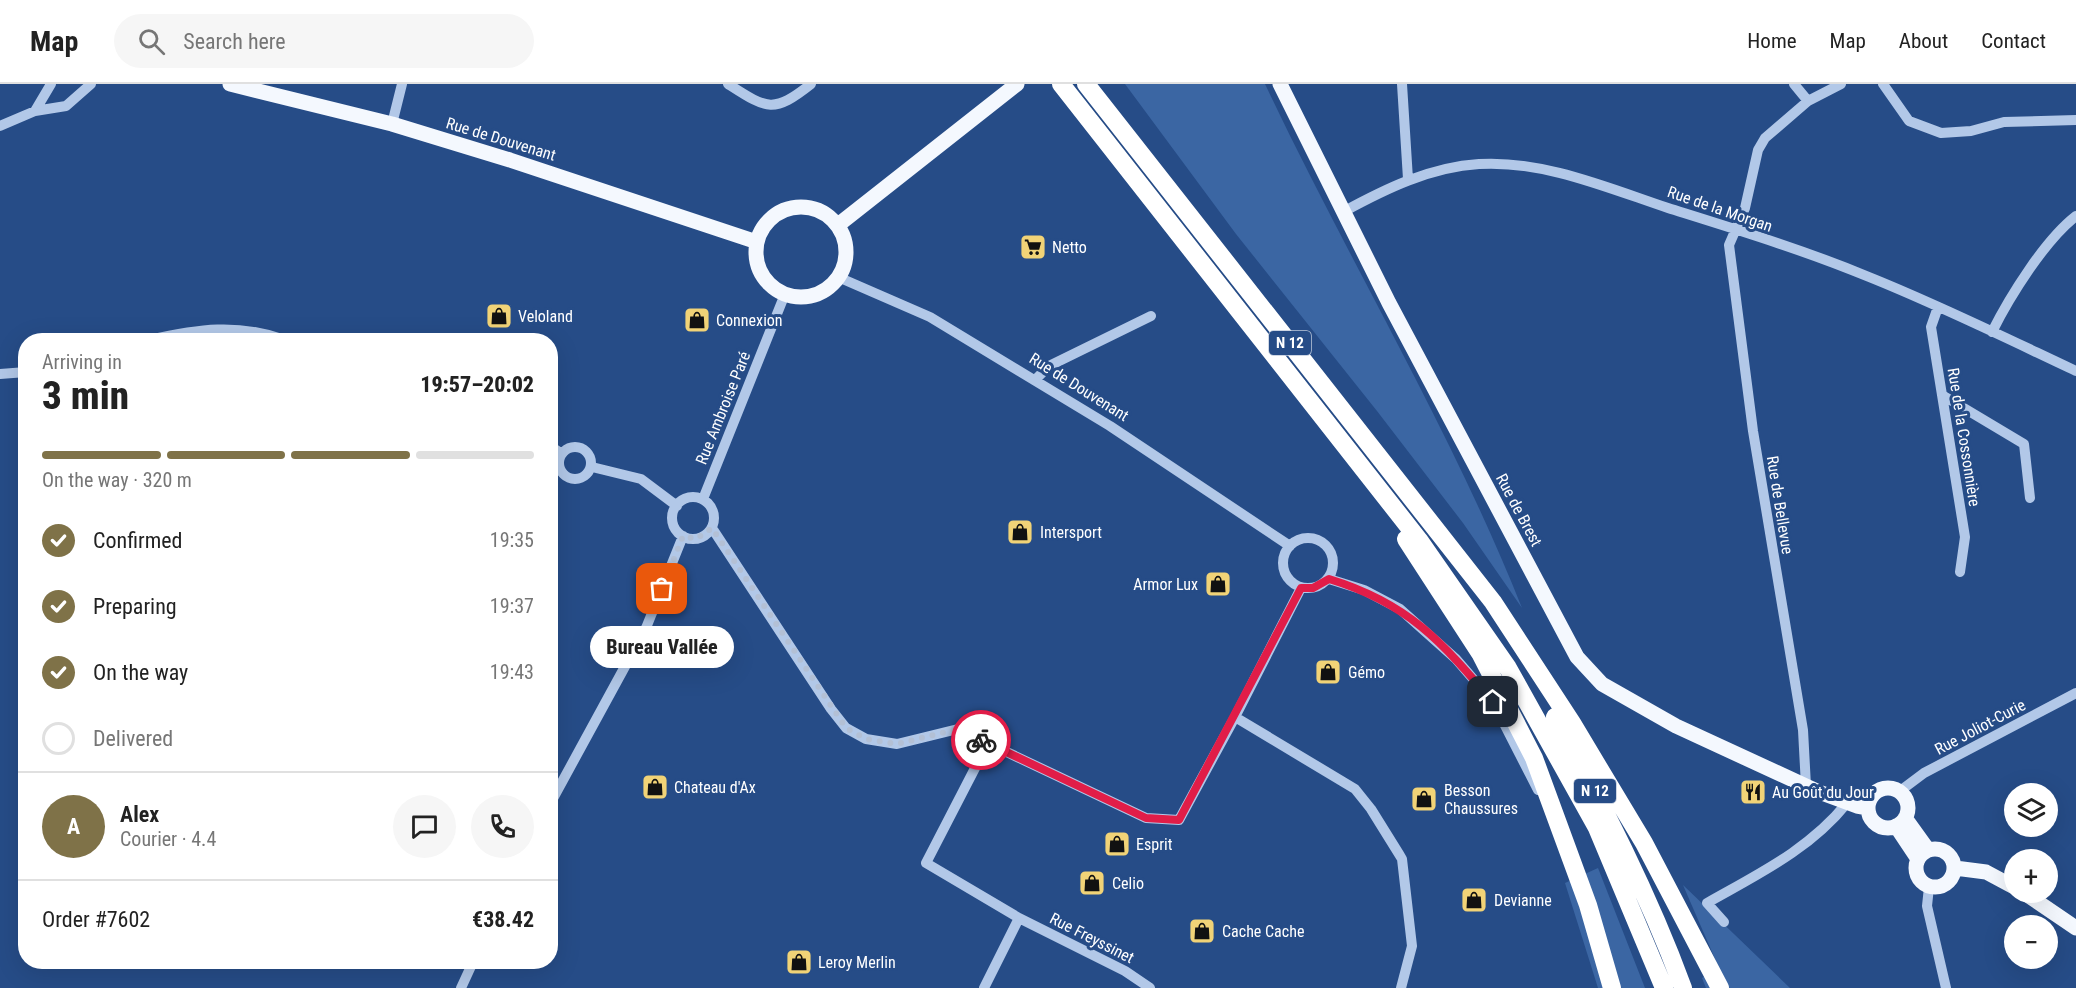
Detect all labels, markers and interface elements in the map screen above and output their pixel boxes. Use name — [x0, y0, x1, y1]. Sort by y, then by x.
search box — [114, 14, 534, 68]
text: Map — [30, 25, 78, 58]
icon: search — [135, 25, 168, 58]
text: Search here — [183, 29, 286, 54]
text: Home — [1747, 29, 1797, 53]
text: Map — [1830, 29, 1866, 53]
text: About — [1899, 29, 1948, 53]
text: Contact — [1981, 29, 2046, 53]
street label: Rue de Douvenant — [444, 113, 558, 165]
street label: Rue de la Morgan — [1665, 182, 1775, 236]
supermarket icon: Netto — [1018, 232, 1048, 262]
place label: Netto — [1052, 238, 1087, 257]
shop icon: Veloland — [484, 301, 514, 331]
shop icon: Connexion — [682, 305, 712, 335]
place label: Veloland — [518, 307, 573, 326]
place label: Connexion — [716, 311, 783, 330]
road number: N 12 — [1269, 331, 1311, 355]
street label: Rue Ambroise Paré — [692, 349, 754, 467]
street label: Rue de Douvenant — [1026, 349, 1132, 425]
text: Arriving in — [42, 350, 122, 374]
street label: Rue de la Cossonnière — [1944, 366, 1984, 508]
text: 19:57–20:02 — [420, 372, 534, 397]
text: 3 min — [42, 373, 129, 419]
street label: Rue de Bellevue — [1763, 454, 1797, 556]
text: On the way · 320 m — [42, 468, 192, 492]
street label: Rue de Brest — [1492, 470, 1546, 550]
shop icon: Intersport — [1005, 517, 1035, 547]
place label: Intersport — [1040, 523, 1102, 542]
icon: check — [42, 524, 75, 557]
text: Confirmed — [93, 528, 182, 553]
text: 19:35 — [490, 528, 534, 552]
pin — [636, 563, 687, 614]
shop icon: Armor Lux — [1203, 569, 1233, 599]
icon: bag — [645, 572, 678, 605]
place label: Armor Lux — [1133, 575, 1198, 594]
icon: check — [42, 590, 75, 623]
text: Preparing — [93, 594, 177, 619]
text: 19:37 — [490, 594, 534, 618]
callout: Bureau Vallée — [590, 625, 734, 667]
text: Bureau Vallée — [606, 635, 718, 659]
icon: check — [42, 656, 75, 689]
shop icon: Gémo — [1313, 657, 1343, 687]
text: On the way — [93, 660, 188, 685]
text: 19:43 — [490, 660, 534, 684]
place label: Gémo — [1348, 663, 1385, 682]
pin — [1467, 676, 1518, 727]
icon: home — [1476, 685, 1509, 718]
street label: Rue Joliot-Curie — [1931, 695, 2029, 759]
courier — [951, 710, 1011, 770]
icon: bike — [965, 724, 998, 757]
text: Delivered — [93, 726, 173, 751]
shop icon: Chateau d'Ax — [640, 772, 670, 802]
restaurant icon: Au Goût du Jour — [1738, 777, 1768, 807]
place label: Chateau d'Ax — [674, 778, 756, 797]
road number: N 12 — [1574, 779, 1616, 803]
place label: Besson Chaussures — [1444, 781, 1518, 818]
place label: Au Goût du Jour — [1772, 783, 1874, 802]
map controls — [2004, 783, 2058, 969]
button: layers — [2004, 783, 2058, 837]
shop icon: Besson Chaussures — [1409, 784, 1439, 814]
button: chat — [393, 795, 456, 858]
button: phone — [471, 795, 534, 858]
text: Alex — [120, 802, 159, 827]
text: A — [67, 814, 80, 839]
text: Courier · 4.4 — [120, 827, 216, 851]
shop icon: Esprit — [1102, 829, 1132, 859]
place label: Esprit — [1136, 835, 1173, 854]
button: + — [2004, 849, 2058, 903]
shop icon: Celio — [1077, 868, 1107, 898]
place label: Celio — [1112, 874, 1144, 893]
shop icon: Devianne — [1459, 885, 1489, 915]
place label: Devianne — [1494, 891, 1552, 910]
text: Order #7602 — [42, 907, 150, 932]
text: €38.42 — [472, 907, 534, 932]
street label: Rue Freyssinet — [1047, 909, 1138, 967]
button: − — [2004, 915, 2058, 969]
shop icon: Cache Cache — [1187, 916, 1217, 946]
place label: Cache Cache — [1222, 922, 1304, 941]
shop icon: Leroy Merlin — [784, 947, 814, 977]
place label: Leroy Merlin — [818, 953, 896, 972]

